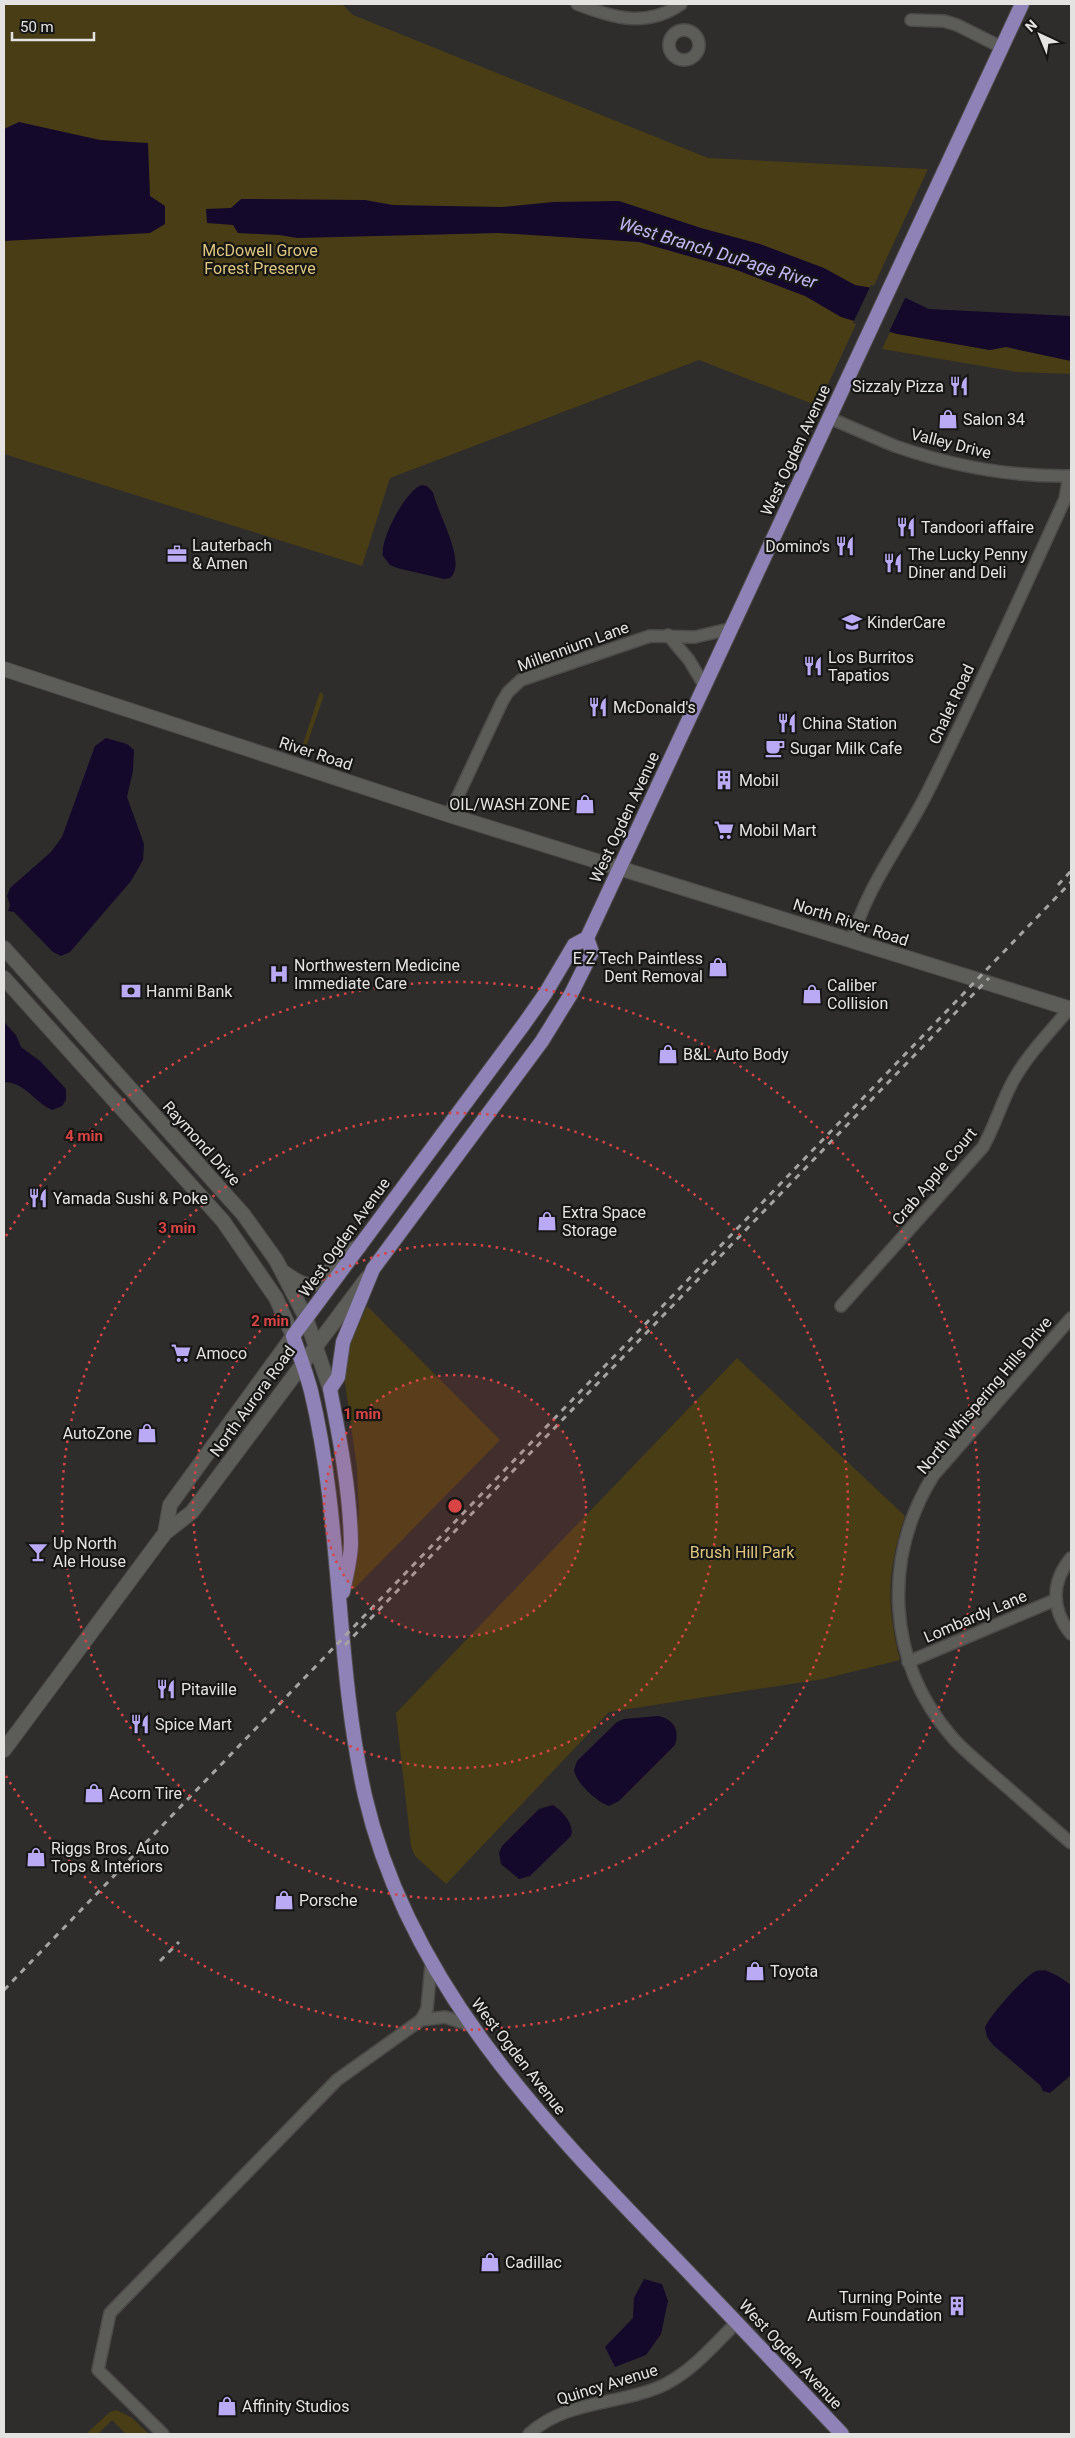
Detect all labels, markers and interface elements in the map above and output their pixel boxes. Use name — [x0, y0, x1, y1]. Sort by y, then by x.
scale bar — [12, 10, 95, 42]
north arrow — [1015, 10, 1065, 60]
text: N — [1022, 16, 1040, 35]
text: 50 m — [20, 18, 54, 36]
water label: West Branch DuPage River — [617, 212, 821, 293]
park label: McDowell Grove Forest Preserve — [202, 241, 318, 278]
restaurant icon: Sizzaly Pizza — [948, 375, 970, 397]
place label: Sizzaly Pizza — [852, 377, 944, 396]
street label: West Ogden Avenue — [757, 382, 834, 519]
shop icon: Salon 34 — [937, 408, 959, 430]
place label: Salon 34 — [963, 410, 1025, 429]
street label: Valley Drive — [909, 424, 993, 463]
restaurant icon: Tandoori affaire — [895, 516, 917, 538]
place label: Tandoori affaire — [921, 518, 1034, 537]
restaurant icon: Domino's — [834, 535, 856, 557]
place label: Lauterbach & Amen — [192, 536, 272, 573]
place label: Domino's — [765, 537, 830, 556]
office icon: Lauterbach & Amen — [166, 543, 188, 565]
place label: The Lucky Penny Diner and Deli — [908, 545, 1028, 582]
restaurant icon: The Lucky Penny Diner and Deli — [882, 552, 904, 574]
school or university icon: KinderCare — [841, 611, 863, 633]
place label: KinderCare — [867, 613, 946, 632]
street label: Millennium Lane — [515, 618, 631, 675]
place label: Los Burritos Tapatios — [828, 648, 914, 685]
restaurant icon: Los Burritos Tapatios — [802, 655, 824, 677]
street label: Chalet Road — [925, 661, 978, 747]
restaurant icon: McDonald's — [587, 696, 609, 718]
place label: McDonald's — [613, 698, 696, 717]
restaurant icon: China Station — [776, 712, 798, 734]
place label: China Station — [802, 714, 897, 733]
street label: River Road — [277, 733, 355, 774]
cafe icon: Sugar Milk Cafe — [764, 737, 786, 759]
place label: Sugar Milk Cafe — [790, 739, 902, 758]
street label: West Ogden Avenue — [586, 749, 663, 886]
building icon: Mobil — [713, 769, 735, 791]
place label: Mobil — [739, 771, 779, 790]
shop icon: OIL/WASH ZONE — [574, 793, 596, 815]
place label: OIL/WASH ZONE — [449, 795, 570, 814]
supermarket icon: Mobil Mart — [713, 819, 735, 841]
place label: Mobil Mart — [739, 821, 817, 840]
street label: North River Road — [791, 895, 911, 950]
place label: E Z Tech Paintless Dent Removal — [573, 949, 703, 986]
place label: Northwestern Medicine Immediate Care — [294, 956, 460, 993]
shop icon: E Z Tech Paintless Dent Removal — [707, 956, 729, 978]
hospital icon: Northwestern Medicine Immediate Care — [268, 963, 290, 985]
place label: Caliber Collision — [827, 976, 888, 1013]
bank icon: Hanmi Bank — [120, 980, 142, 1002]
place label: Hanmi Bank — [146, 982, 233, 1001]
shop icon: Caliber Collision — [801, 983, 823, 1005]
shop icon: B&L Auto Body — [657, 1043, 679, 1065]
place label: B&L Auto Body — [683, 1045, 789, 1064]
street label: Raymond Drive — [159, 1097, 244, 1189]
street label: Crab Apple Court — [888, 1124, 981, 1229]
text: 4 min — [65, 1127, 103, 1145]
street label: West Ogden Avenue — [295, 1174, 394, 1301]
restaurant icon: Yamada Sushi & Poke — [27, 1187, 49, 1209]
place label: Yamada Sushi & Poke — [53, 1189, 208, 1208]
place label: Extra Space Storage — [562, 1203, 646, 1240]
shop icon: Extra Space Storage — [536, 1210, 558, 1232]
text: 3 min — [158, 1219, 196, 1237]
text: 2 min — [251, 1312, 289, 1330]
street label: North Whispering Hills Drive — [913, 1313, 1056, 1478]
supermarket icon: Amoco — [170, 1342, 192, 1364]
street label: North Aurora Road — [206, 1342, 299, 1460]
place label: Amoco — [196, 1344, 247, 1363]
text: 1 min — [343, 1405, 381, 1423]
shop icon: AutoZone — [136, 1422, 158, 1444]
place label: AutoZone — [63, 1424, 132, 1443]
centre of rings — [446, 1497, 464, 1515]
place label: Up North Ale House — [53, 1534, 126, 1571]
bar icon: Up North Ale House — [27, 1541, 49, 1563]
park label: Brush Hill Park — [690, 1543, 795, 1562]
street label: Lombardy Lane — [921, 1586, 1030, 1647]
restaurant icon: Pitaville — [155, 1678, 177, 1700]
place label: Pitaville — [181, 1680, 237, 1699]
restaurant icon: Spice Mart — [129, 1713, 151, 1735]
place label: Spice Mart — [155, 1715, 232, 1734]
shop icon: Acorn Tire — [83, 1782, 105, 1804]
place label: Acorn Tire — [109, 1784, 182, 1803]
place label: Riggs Bros. Auto Tops & Interiors — [51, 1839, 169, 1876]
shop icon: Riggs Bros. Auto Tops & Interiors — [25, 1846, 47, 1868]
shop icon: Porsche — [273, 1889, 295, 1911]
place label: Porsche — [299, 1891, 357, 1910]
shop icon: Toyota — [744, 1960, 766, 1982]
place label: Toyota — [770, 1962, 818, 1981]
street label: West Ogden Avenue — [467, 1994, 570, 2118]
shop icon: Cadillac — [479, 2251, 501, 2273]
place label: Cadillac — [505, 2253, 562, 2272]
place label: Turning Pointe Autism Foundation — [807, 2288, 942, 2325]
building icon: Turning Pointe Autism Foundation — [946, 2295, 968, 2317]
street label: West Ogden Avenue — [735, 2296, 846, 2413]
street label: Quincy Avenue — [554, 2360, 660, 2409]
shop icon: Affinity Studios — [216, 2395, 238, 2417]
place label: Affinity Studios — [242, 2397, 349, 2416]

